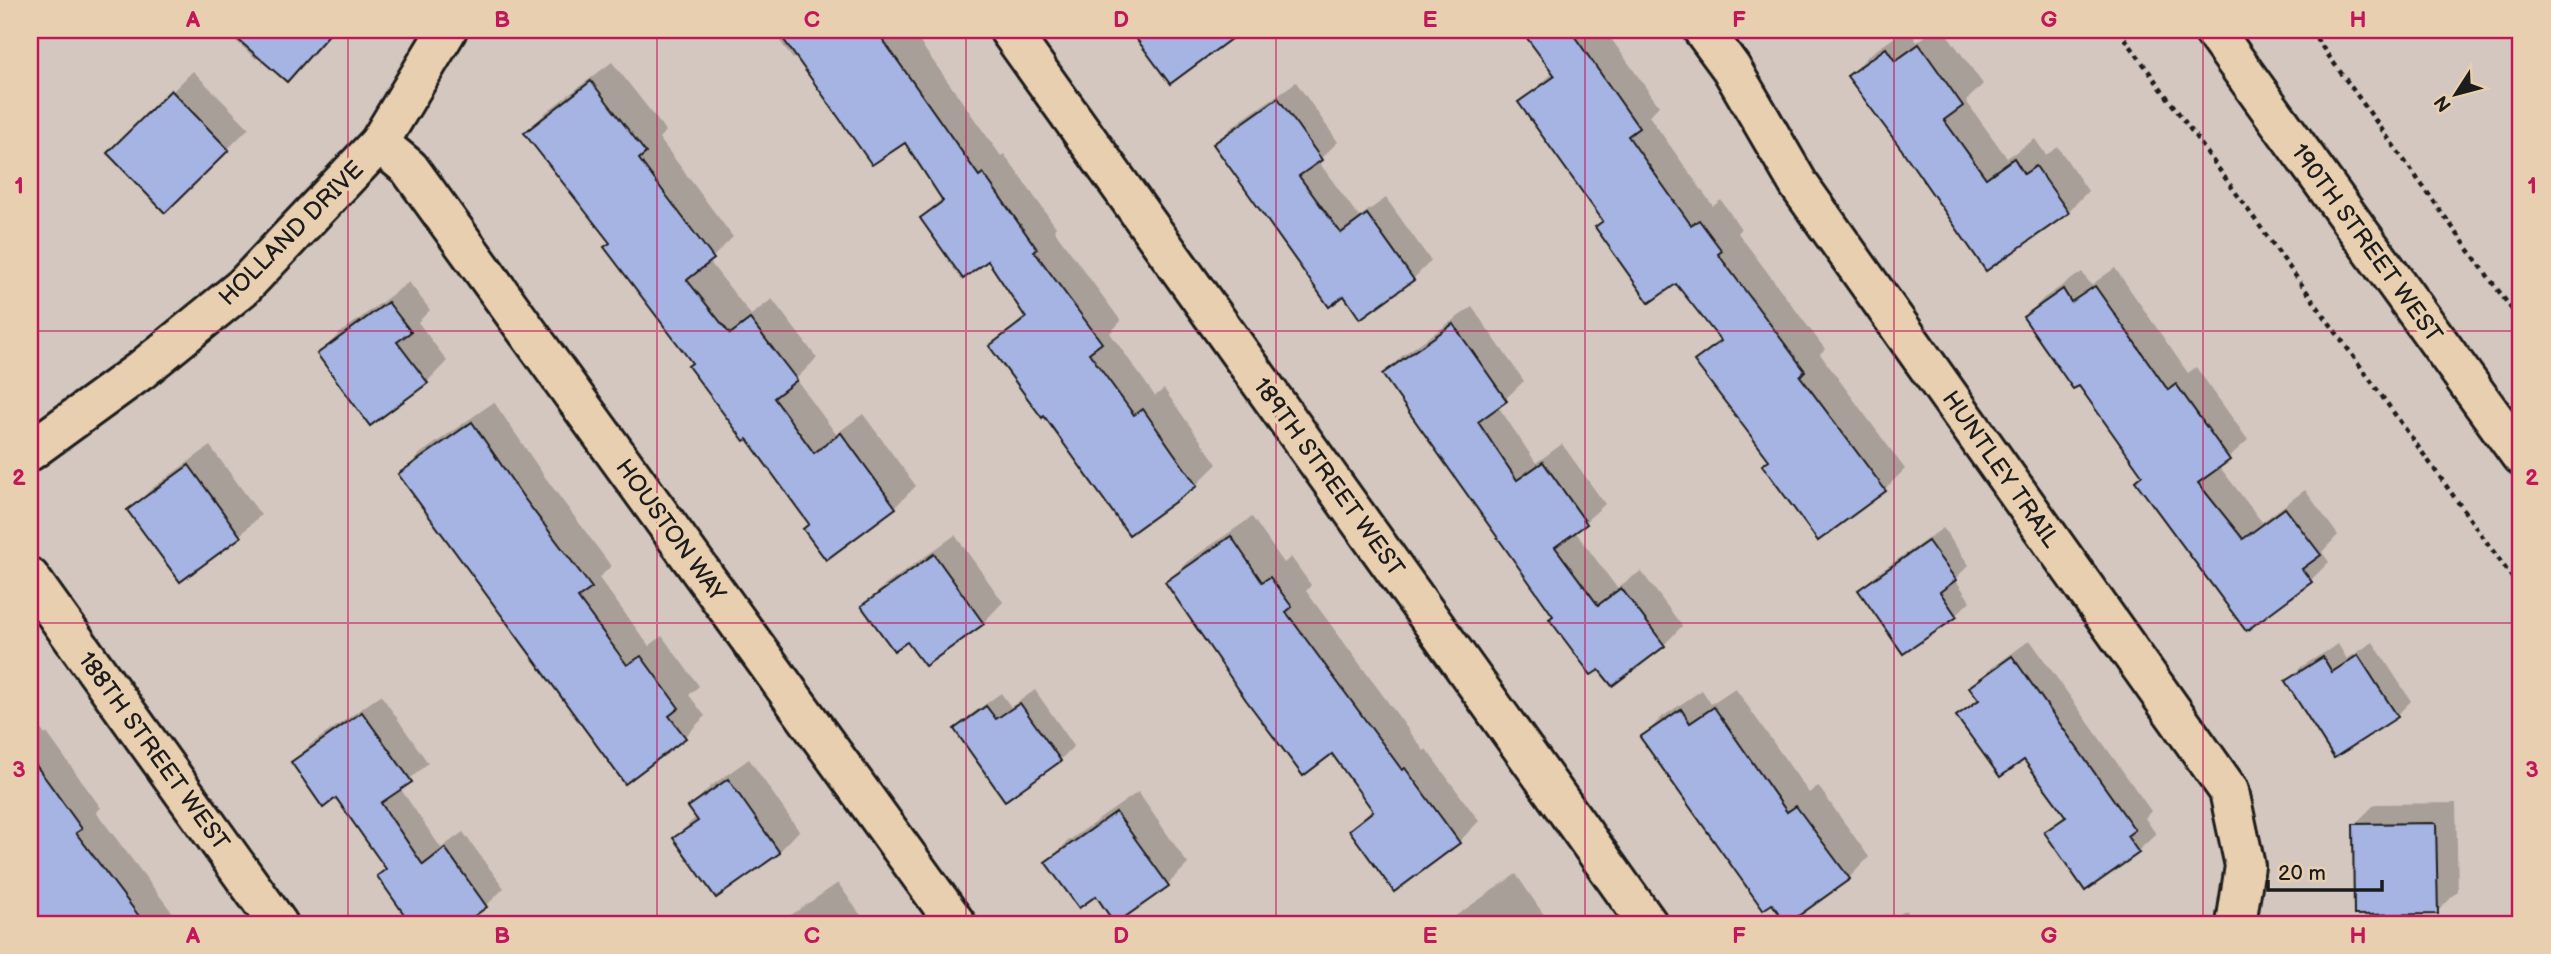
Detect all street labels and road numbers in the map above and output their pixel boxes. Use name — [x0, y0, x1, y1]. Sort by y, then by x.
street label: 190TH STREET WEST — [2285, 138, 2449, 349]
street label: HOLLAND DRIVE — [213, 155, 370, 312]
street label: 189TH STREET WEST — [1247, 372, 1411, 583]
street label: HUNTLEY TRAIL — [1936, 385, 2065, 553]
street label: HOUSTON WAY — [609, 454, 732, 608]
street label: 188TH STREET WEST — [72, 646, 236, 857]

